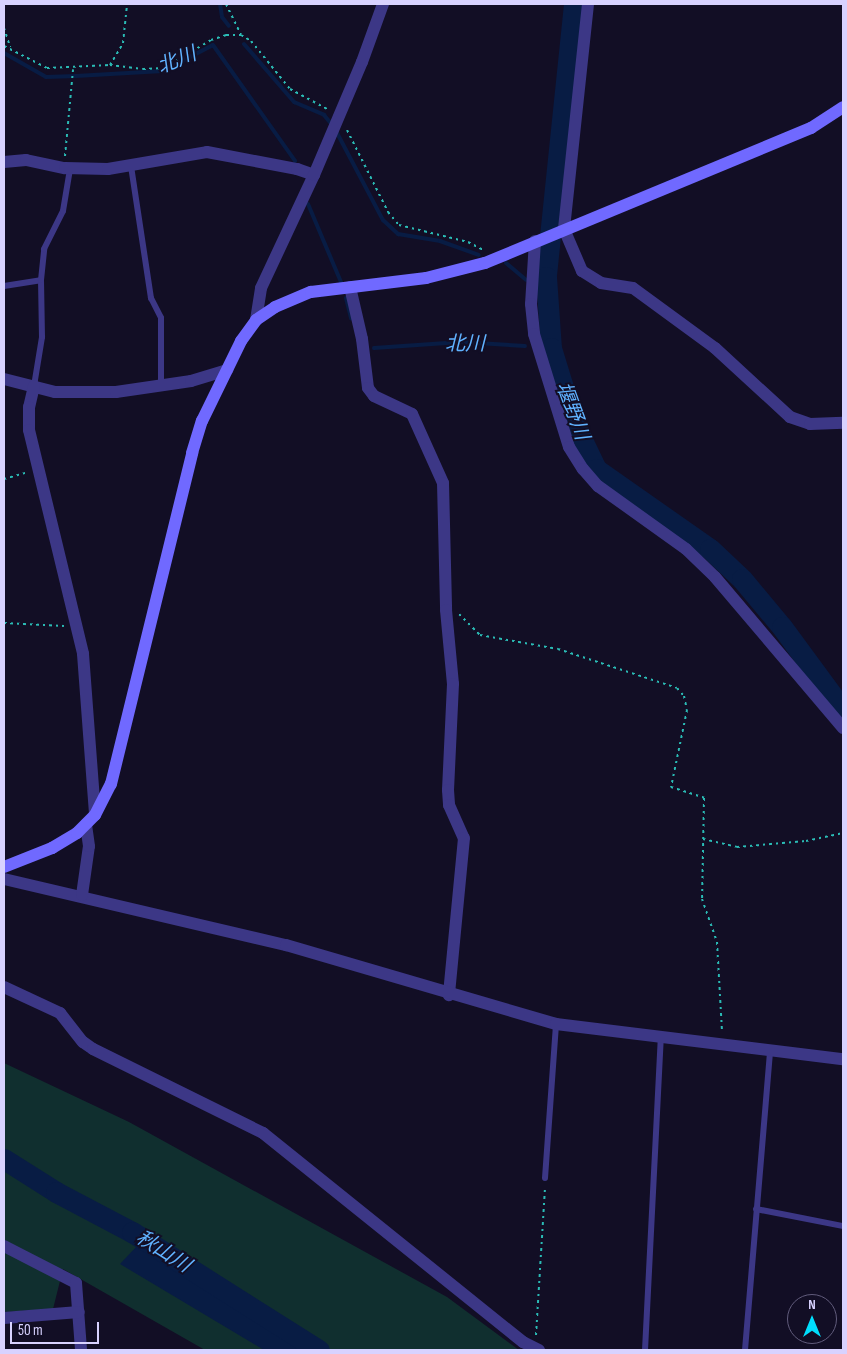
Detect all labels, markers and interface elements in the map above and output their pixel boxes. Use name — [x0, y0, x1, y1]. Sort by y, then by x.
water label: 北川 — [154, 42, 200, 80]
water label: 北川 — [445, 332, 485, 356]
water label: 堰野川 — [550, 379, 594, 443]
water label: 秋山川 — [131, 1226, 195, 1278]
north arrow — [787, 1294, 837, 1344]
text: N — [808, 1296, 816, 1313]
scale bar — [12, 1312, 101, 1344]
text: 50 m — [18, 1321, 43, 1340]

